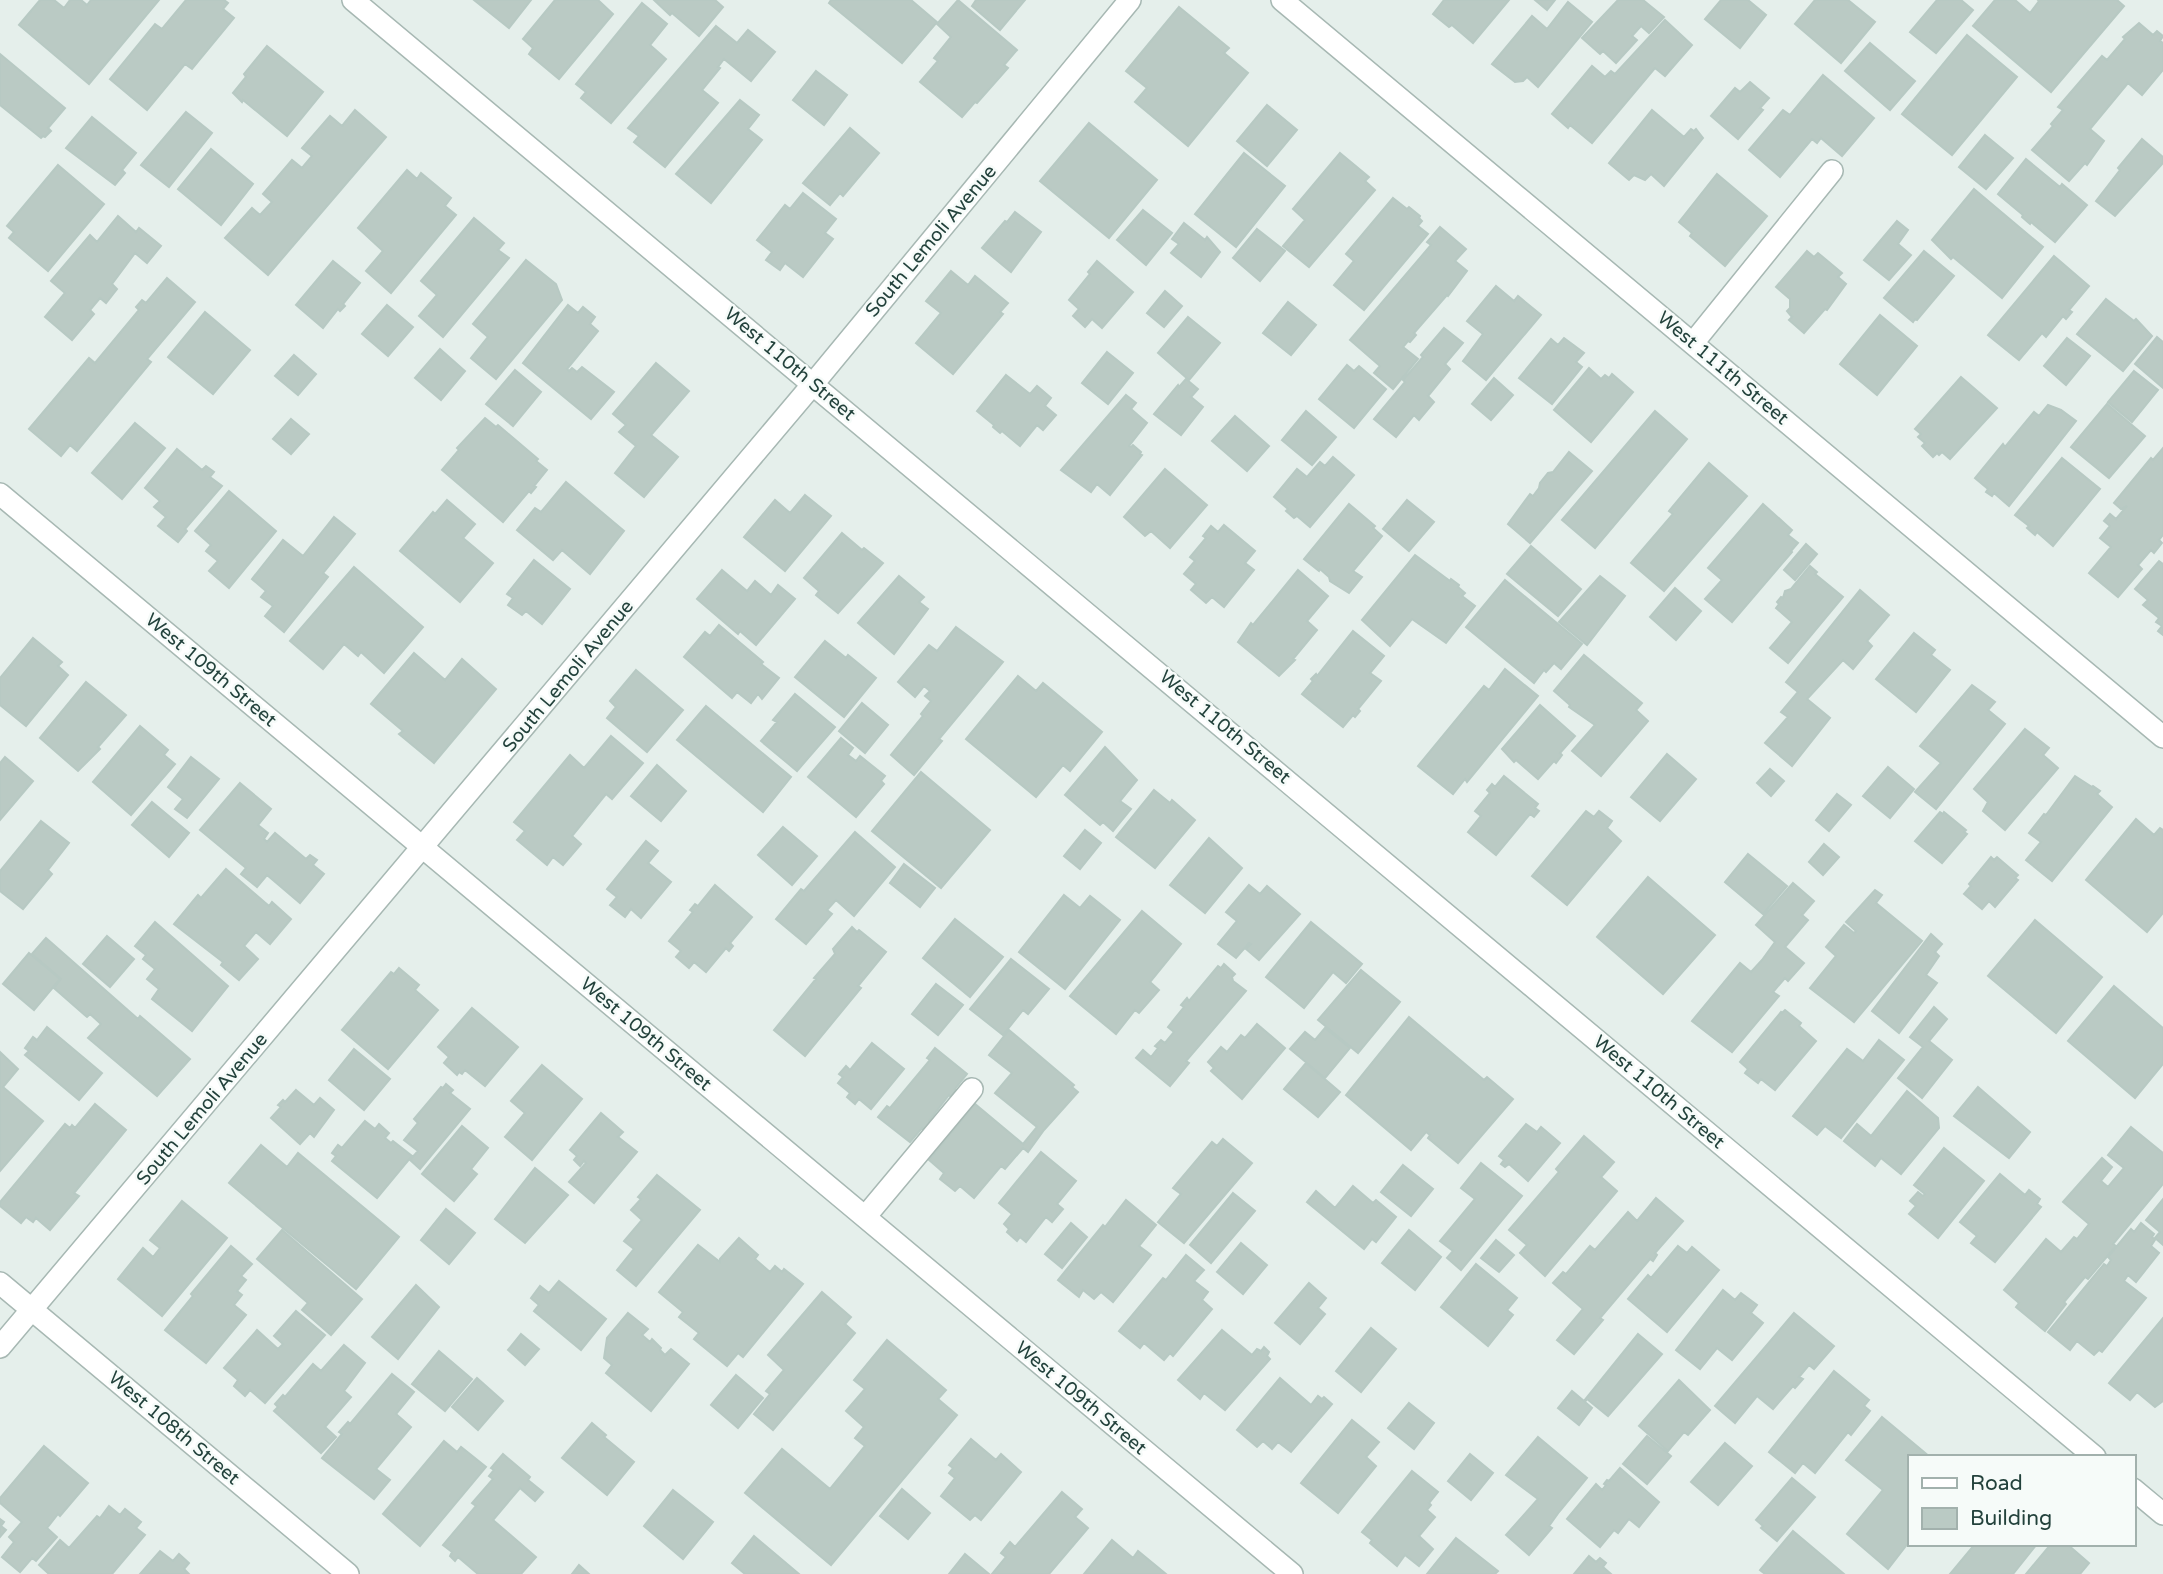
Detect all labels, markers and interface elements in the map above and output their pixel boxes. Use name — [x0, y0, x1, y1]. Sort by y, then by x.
street label: South Lemoli Avenue — [861, 161, 1001, 321]
street label: West 110th Street — [720, 303, 860, 425]
street label: West 111th Street — [1653, 307, 1793, 429]
street label: South Lemoli Avenue — [498, 596, 638, 756]
street label: West 109th Street — [141, 609, 281, 731]
street label: West 110th Street — [1155, 666, 1295, 788]
street label: West 109th Street — [576, 973, 716, 1095]
street label: South Lemoli Avenue — [132, 1029, 272, 1189]
street label: West 110th Street — [1589, 1031, 1729, 1153]
street label: West 109th Street — [1011, 1337, 1151, 1459]
street label: West 108th Street — [104, 1367, 244, 1489]
legend — [1908, 1455, 2135, 1546]
text: Road — [1970, 1471, 2023, 1496]
text: Building — [1970, 1506, 2052, 1531]

